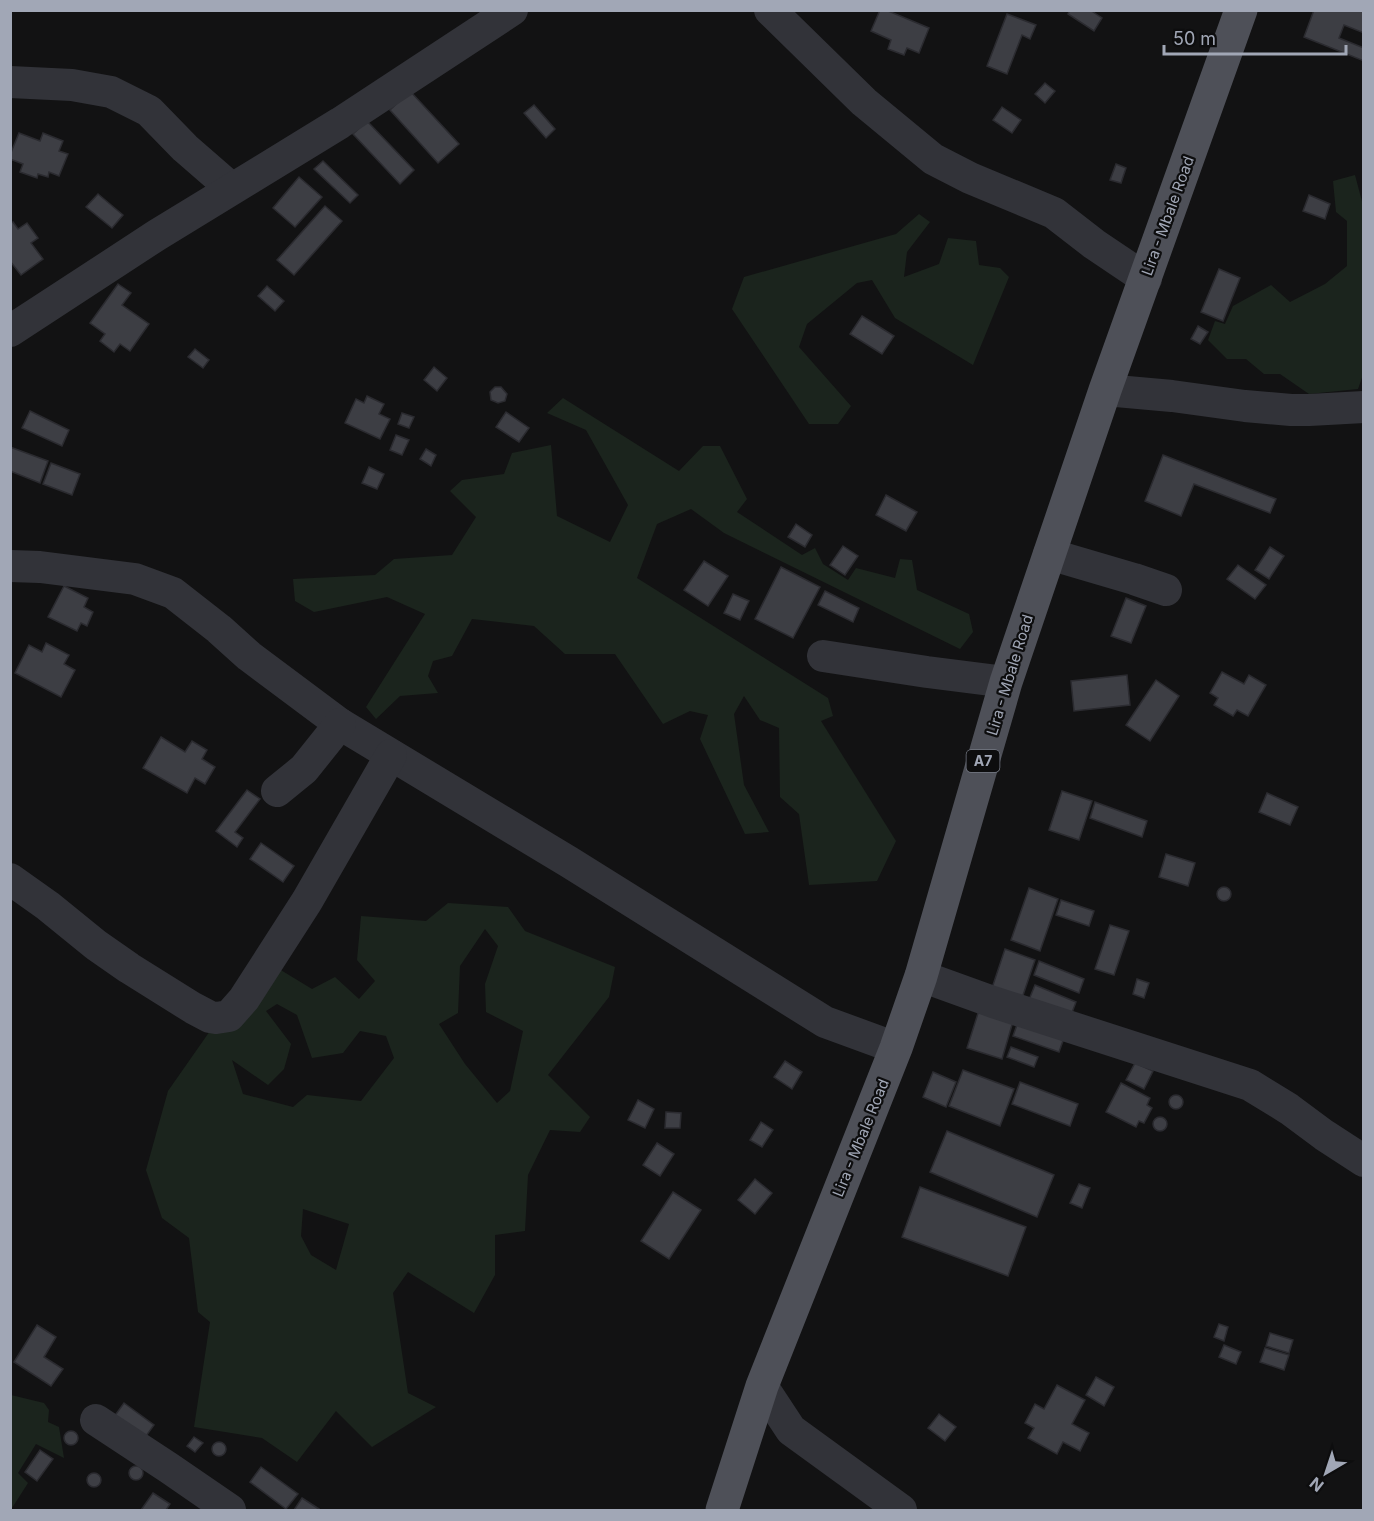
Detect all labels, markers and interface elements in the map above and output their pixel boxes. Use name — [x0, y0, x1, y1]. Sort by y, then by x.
scale bar — [1164, 18, 1346, 56]
text: 50 m — [1173, 28, 1216, 49]
street label: Lira - Mbale Road — [1137, 154, 1198, 278]
street label: Lira - Mbale Road — [982, 612, 1037, 738]
road number: A7 — [966, 750, 1000, 772]
street label: Lira - Mbale Road — [828, 1076, 893, 1200]
north arrow — [1296, 1443, 1356, 1503]
text: N — [1306, 1473, 1328, 1496]

